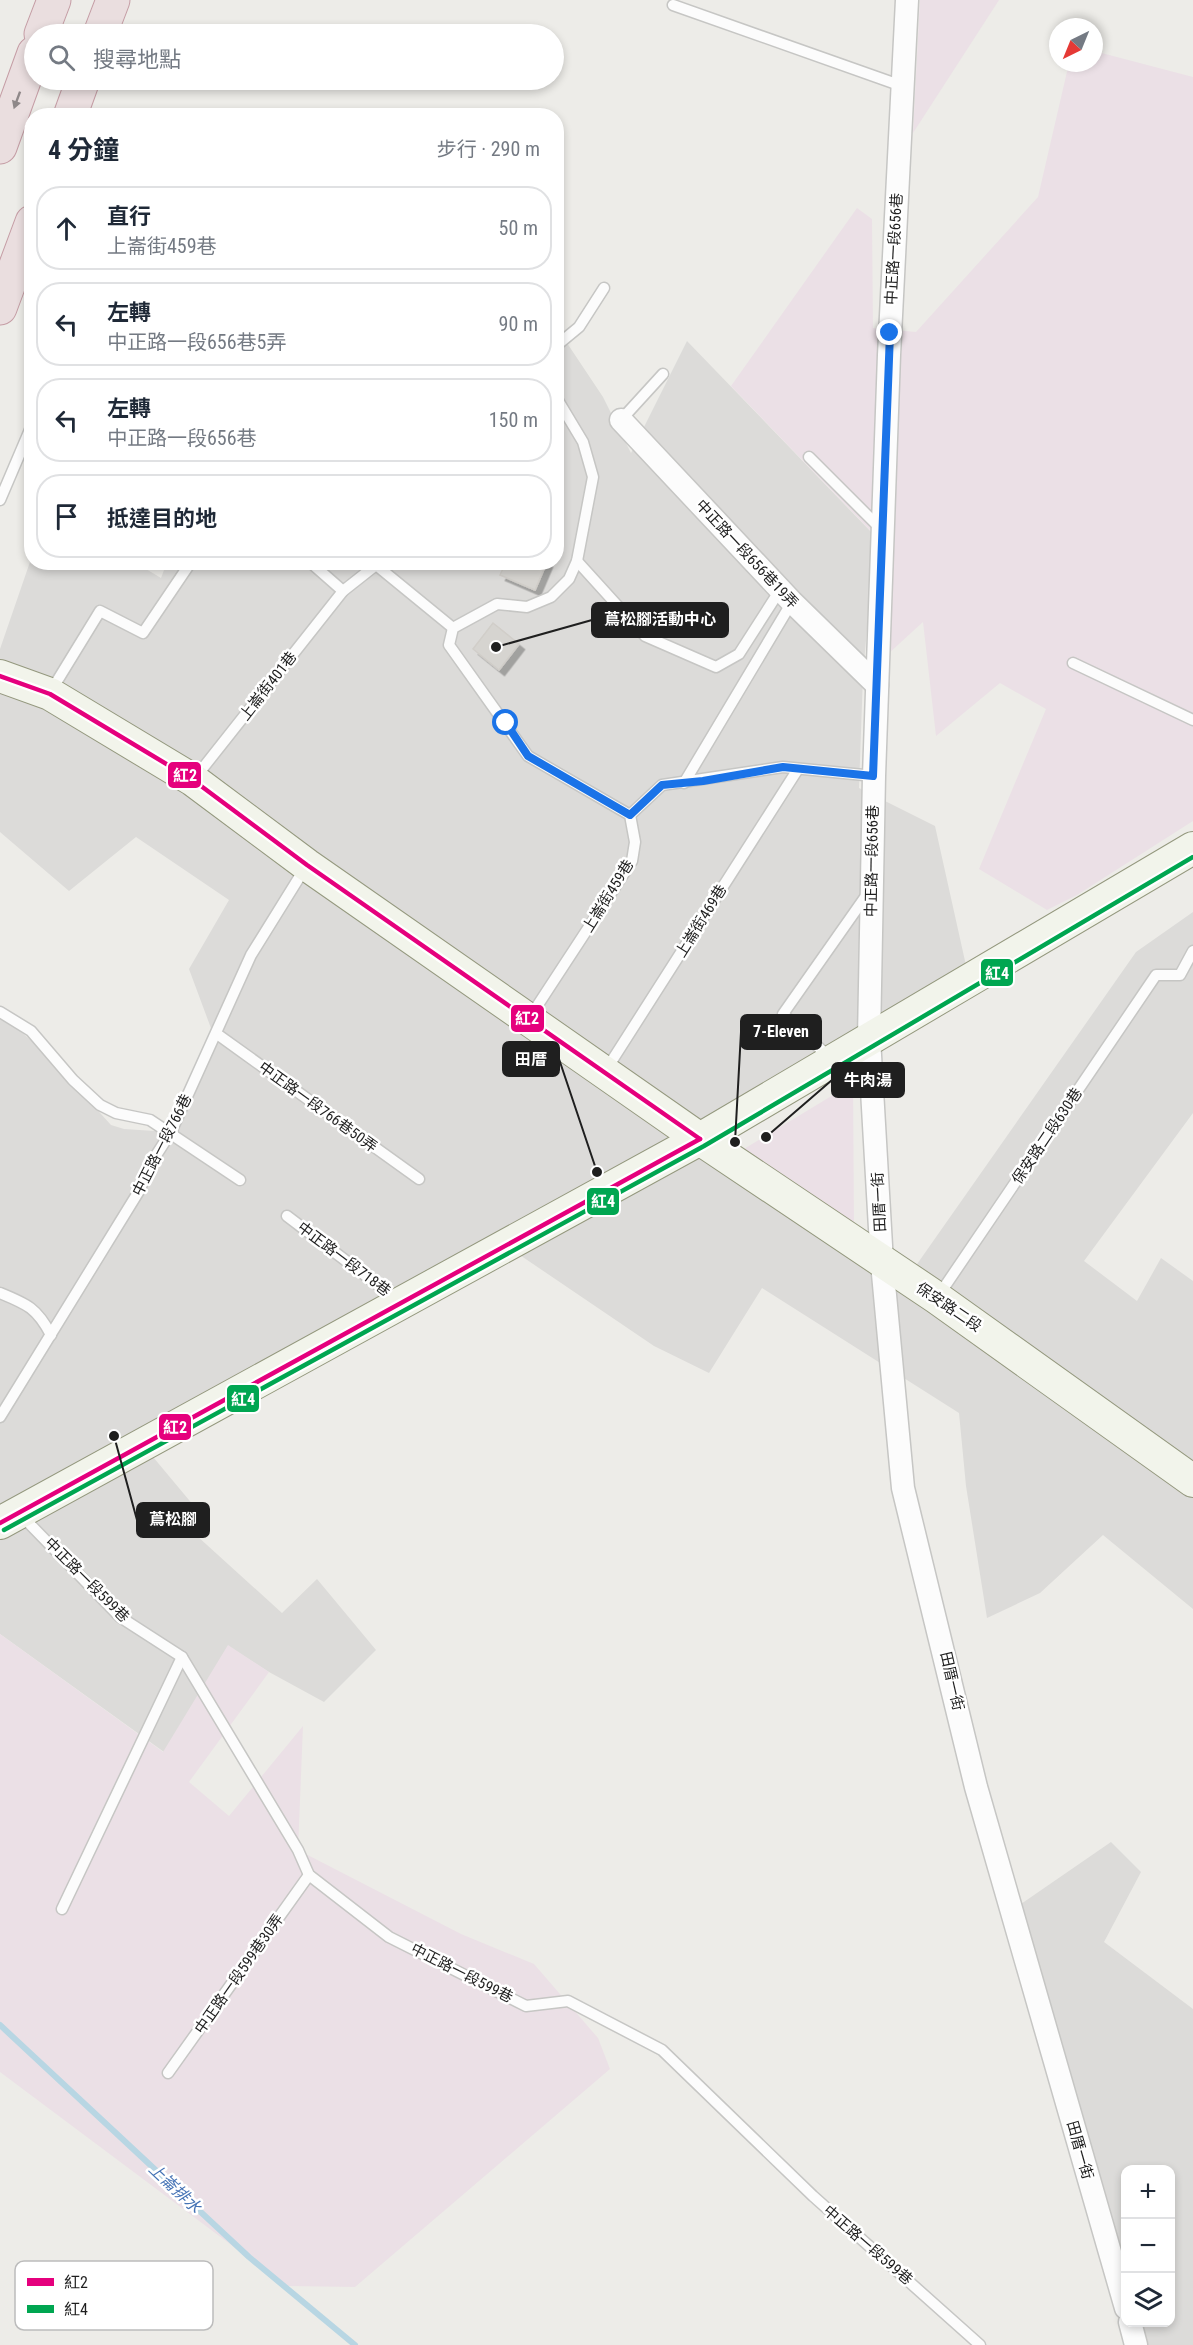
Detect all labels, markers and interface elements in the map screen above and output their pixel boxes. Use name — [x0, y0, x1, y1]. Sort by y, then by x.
north arrow — [1049, 18, 1103, 72]
search box — [24, 24, 564, 90]
icon: search — [45, 41, 78, 74]
text: 搜尋地點 — [93, 47, 181, 72]
one-way arrow — [12, 91, 22, 109]
text: 4 分鐘 — [48, 135, 119, 165]
text: 步行 · 290 m — [437, 137, 540, 161]
street label: 中正路一段656巷 — [882, 192, 906, 306]
text: 直行 — [107, 204, 151, 229]
icon: ahead — [50, 212, 83, 245]
text: 50 m — [499, 216, 538, 240]
text: 上崙街459巷 — [107, 234, 217, 258]
text: 左轉 — [107, 300, 151, 325]
icon: left — [50, 308, 83, 341]
text: 90 m — [499, 312, 538, 336]
route end — [876, 319, 902, 345]
text: 中正路一段656巷5弄 — [107, 330, 287, 354]
text: 左轉 — [107, 396, 151, 421]
icon: left — [50, 404, 83, 437]
text: 150 m — [489, 408, 538, 432]
text: 中正路一段656巷 — [107, 426, 257, 450]
street label: 中正路一段656巷19弄 — [692, 496, 802, 612]
icon: arrive — [50, 500, 83, 533]
text: 抵達目的地 — [107, 506, 217, 531]
callout: 蔦松腳活動中心 — [592, 603, 728, 637]
text: 蔦松腳活動中心 — [604, 610, 716, 629]
street label: 上崙街401巷 — [236, 648, 300, 724]
route start — [492, 709, 518, 735]
line badge: 紅2 — [167, 761, 202, 789]
text: 紅2 — [173, 766, 197, 785]
street label: 中正路一段656巷 — [862, 805, 882, 917]
street label: 上崙街459巷 — [579, 856, 637, 936]
street label: 上崙街469巷 — [672, 881, 730, 961]
line badge: 紅4 — [980, 958, 1014, 987]
text: 紅4 — [985, 964, 1009, 983]
line badge: 紅2 — [510, 1004, 545, 1033]
text: 紅2 — [515, 1009, 539, 1028]
callout: 7-Eleven — [741, 1015, 821, 1049]
text: 7-Eleven — [753, 1022, 809, 1041]
callout: 田厝 — [503, 1042, 559, 1076]
text: 田厝 — [515, 1050, 547, 1069]
street label: 中正路一段766巷50弄 — [255, 1058, 381, 1156]
callout: 牛肉湯 — [832, 1063, 904, 1097]
text: 牛肉湯 — [844, 1071, 892, 1090]
street label: 保安路二段630巷 — [1008, 1084, 1086, 1188]
street label: 中正路一段766巷 — [129, 1091, 195, 1199]
street label: 田厝一街 — [868, 1172, 890, 1232]
line badge: 紅4 — [586, 1187, 620, 1216]
text: 紅4 — [591, 1192, 615, 1211]
street label: 中正路一段718巷 — [294, 1218, 394, 1300]
street label: 保安路二段 — [913, 1279, 985, 1335]
line badge: 紅4 — [226, 1384, 260, 1413]
text: 紅4 — [231, 1390, 255, 1409]
line badge: 紅2 — [158, 1413, 192, 1441]
text: 紅2 — [163, 1418, 187, 1437]
callout: 蔦松腳 — [137, 1503, 209, 1537]
text: 蔦松腳 — [149, 1510, 197, 1529]
street label: 中正路一段599巷 — [41, 1534, 133, 1626]
street label: 田厝一街 — [936, 1650, 968, 1712]
street label: 中正路一段599巷30弄 — [191, 1911, 287, 2037]
street label: 中正路一段599巷 — [408, 1940, 516, 2006]
street label: 田厝一街 — [1063, 2119, 1097, 2181]
water label: 上崙排水 — [145, 2159, 206, 2217]
map controls — [1121, 2165, 1175, 2327]
button: + — [1121, 2165, 1175, 2219]
street label: 中正路一段599巷 — [820, 2201, 916, 2289]
button: − — [1121, 2219, 1175, 2273]
legend — [15, 2261, 213, 2330]
text: 紅2 — [64, 2273, 88, 2292]
button: layers — [1121, 2273, 1175, 2327]
text: 紅4 — [64, 2300, 88, 2319]

